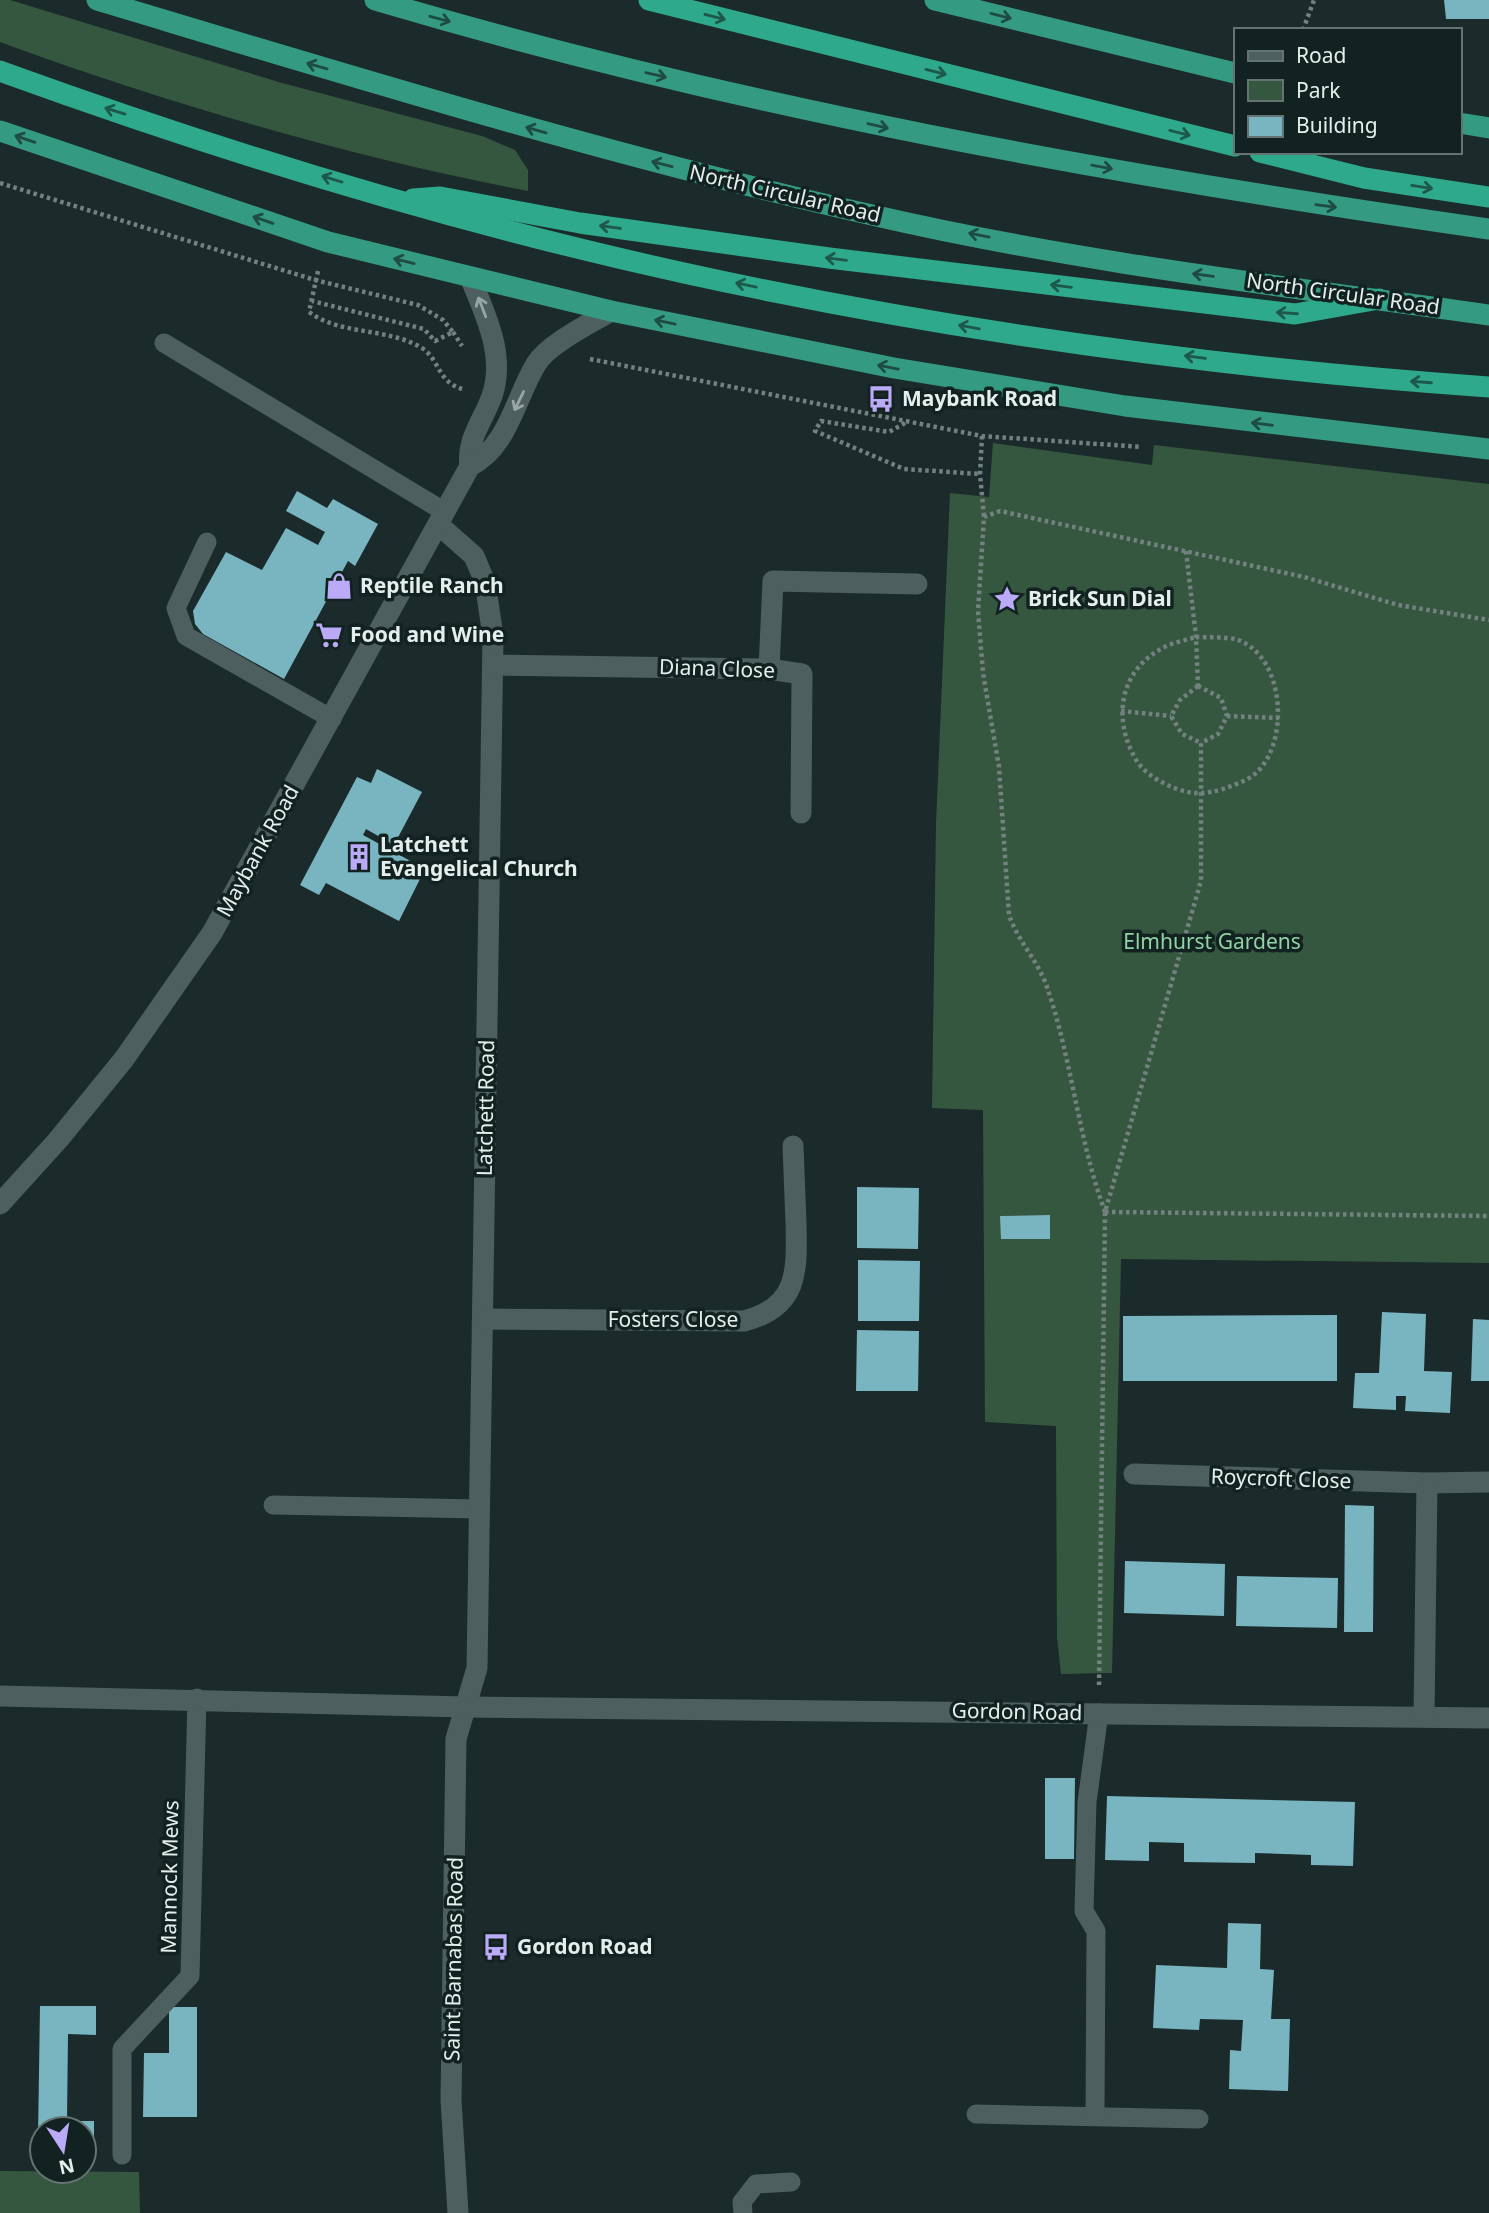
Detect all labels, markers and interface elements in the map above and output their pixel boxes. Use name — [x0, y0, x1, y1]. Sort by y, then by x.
one-way arrow — [990, 10, 1012, 23]
one-way arrow — [703, 11, 726, 24]
one-way arrow — [428, 13, 451, 26]
legend — [1234, 28, 1461, 154]
text: Road — [1296, 41, 1346, 69]
one-way arrow — [307, 58, 329, 71]
one-way arrow — [924, 66, 946, 79]
one-way arrow — [644, 69, 667, 83]
text: Park — [1296, 76, 1341, 104]
one-way arrow — [104, 104, 126, 117]
text: Building — [1296, 111, 1378, 139]
one-way arrow — [866, 120, 889, 133]
one-way arrow — [525, 122, 547, 135]
one-way arrow — [1168, 127, 1191, 140]
one-way arrow — [14, 132, 36, 144]
one-way arrow — [651, 157, 674, 170]
street label: North Circular Road — [687, 157, 883, 229]
one-way arrow — [1090, 161, 1113, 175]
one-way arrow — [321, 172, 343, 185]
one-way arrow — [1410, 181, 1433, 194]
one-way arrow — [1314, 199, 1337, 212]
one-way arrow — [253, 213, 275, 225]
one-way arrow — [599, 220, 622, 233]
one-way arrow — [968, 228, 991, 242]
one-way arrow — [825, 252, 847, 265]
one-way arrow — [393, 254, 416, 267]
street label: North Circular Road — [1245, 266, 1442, 320]
one-way arrow — [1192, 268, 1215, 281]
one-way arrow — [735, 278, 758, 292]
one-way arrow — [1051, 280, 1073, 293]
one-way arrow — [475, 296, 488, 318]
one-way arrow — [1276, 306, 1299, 319]
one-way arrow — [654, 314, 677, 328]
one-way arrow — [959, 320, 981, 333]
one-way arrow — [1184, 351, 1207, 364]
one-way arrow — [877, 360, 900, 373]
one-way arrow — [1410, 375, 1433, 388]
bus stop icon: Maybank Road — [866, 384, 896, 414]
place label: Maybank Road — [902, 384, 1057, 412]
one-way arrow — [512, 390, 525, 411]
one-way arrow — [1252, 417, 1274, 430]
shop icon: Reptile Ranch — [324, 571, 354, 601]
place label: Reptile Ranch — [360, 571, 504, 599]
place icon: Brick Sun Dial — [992, 584, 1022, 614]
place label: Brick Sun Dial — [1028, 584, 1172, 612]
supermarket icon: Food and Wine — [314, 620, 344, 650]
place label: Food and Wine — [350, 620, 504, 648]
street label: Diana Close — [659, 652, 776, 684]
street label: Maybank Road — [209, 780, 305, 921]
place label: Latchett Evangelical Church — [380, 830, 578, 882]
building icon: Latchett Evangelical Church — [344, 842, 374, 872]
park label: Elmhurst Gardens — [1123, 927, 1301, 955]
street label: Latchett Road — [470, 1040, 500, 1176]
street label: Fosters Close — [608, 1305, 738, 1333]
street label: Roycroft Close — [1210, 1462, 1352, 1494]
street label: Gordon Road — [951, 1696, 1083, 1726]
street label: Mannock Mews — [154, 1800, 184, 1954]
street label: Saint Barnabas Road — [437, 1857, 469, 2061]
bus stop icon: Gordon Road — [481, 1932, 511, 1962]
place label: Gordon Road — [517, 1932, 653, 1960]
north arrow — [28, 2115, 98, 2185]
text: N — [56, 2152, 77, 2181]

